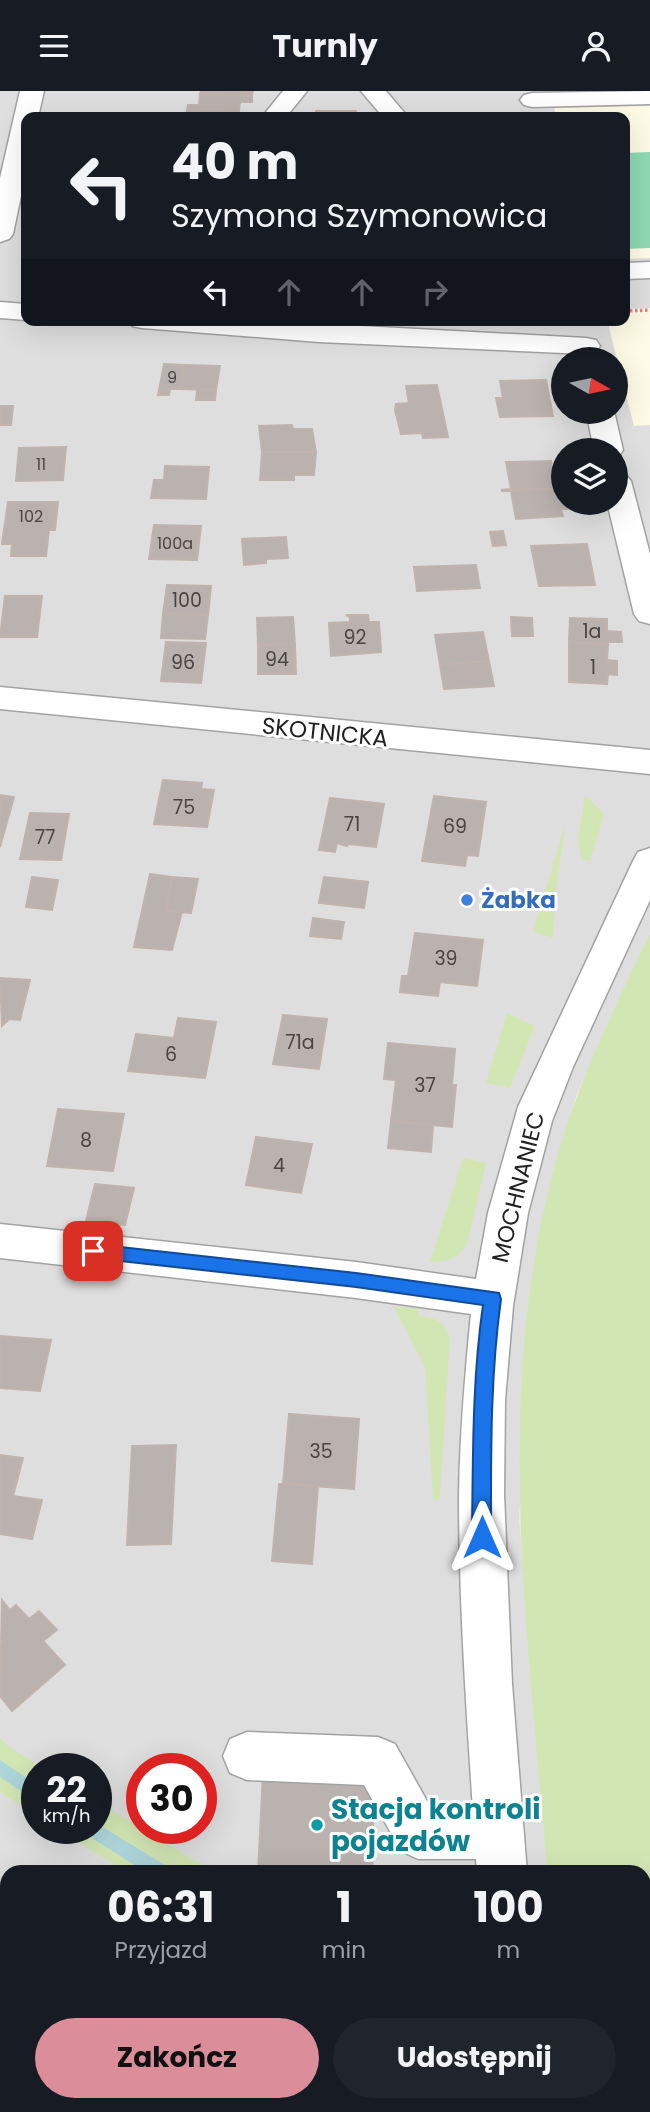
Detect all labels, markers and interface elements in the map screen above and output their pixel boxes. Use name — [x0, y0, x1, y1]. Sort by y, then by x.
text: Turnly — [272, 23, 378, 68]
icon: menu — [35, 27, 73, 65]
icon: person — [577, 27, 615, 65]
text: 40 m — [171, 128, 298, 196]
icon: left — [56, 140, 147, 231]
text: Szymona Szymonowica — [171, 193, 547, 238]
icon: left — [197, 273, 235, 311]
icon: ahead — [270, 273, 308, 311]
icon: ahead — [343, 273, 381, 311]
icon: right — [416, 273, 454, 311]
north arrow — [551, 347, 628, 423]
map controls — [551, 347, 628, 515]
house number: 9 — [167, 366, 177, 389]
button: layers — [551, 438, 628, 515]
house number: 11 — [36, 453, 46, 476]
house number: 102 — [19, 505, 43, 528]
house number: 100a — [157, 532, 193, 555]
house number: 100 — [172, 587, 202, 614]
house number: 1a — [583, 618, 601, 645]
house number: 92 — [344, 624, 367, 651]
house number: 94 — [265, 646, 289, 673]
house number: 96 — [171, 649, 195, 676]
house number: 1 — [590, 654, 596, 681]
street label: SKOTNICKA — [260, 709, 390, 755]
house number: 75 — [173, 794, 195, 821]
house number: 71 — [344, 811, 360, 838]
house number: 69 — [443, 813, 467, 840]
house number: 77 — [35, 824, 55, 851]
place label: Żabka — [481, 884, 556, 916]
marker: Żabka — [459, 892, 475, 908]
house number: 39 — [434, 945, 458, 972]
house number: 71a — [285, 1029, 315, 1056]
house number: 6 — [165, 1041, 177, 1068]
house number: 37 — [414, 1072, 436, 1099]
street label: MOCHNANIEC — [484, 1108, 552, 1266]
house number: 8 — [80, 1127, 92, 1154]
house number: 4 — [273, 1152, 285, 1179]
pin — [63, 1221, 123, 1281]
icon: arrive — [74, 1232, 112, 1270]
house number: 35 — [309, 1438, 333, 1465]
position arrow — [445, 1500, 519, 1574]
speed limit sign: 30 — [126, 1753, 217, 1844]
text: 22 — [47, 1765, 86, 1814]
place label: Stacja kontroli pojazdów — [331, 1790, 540, 1861]
text: km/h — [43, 1803, 90, 1828]
marker: Stacja kontroli pojazdów — [309, 1817, 325, 1833]
text: 06:31 — [107, 1878, 215, 1937]
text: 1 — [336, 1878, 352, 1937]
text: 100 — [473, 1878, 544, 1937]
text: Przyjazd — [115, 1934, 207, 1966]
text: min — [322, 1934, 366, 1966]
text: m — [497, 1934, 520, 1966]
button: Zakończ — [35, 2018, 319, 2098]
button: Udostępnij — [333, 2018, 616, 2098]

